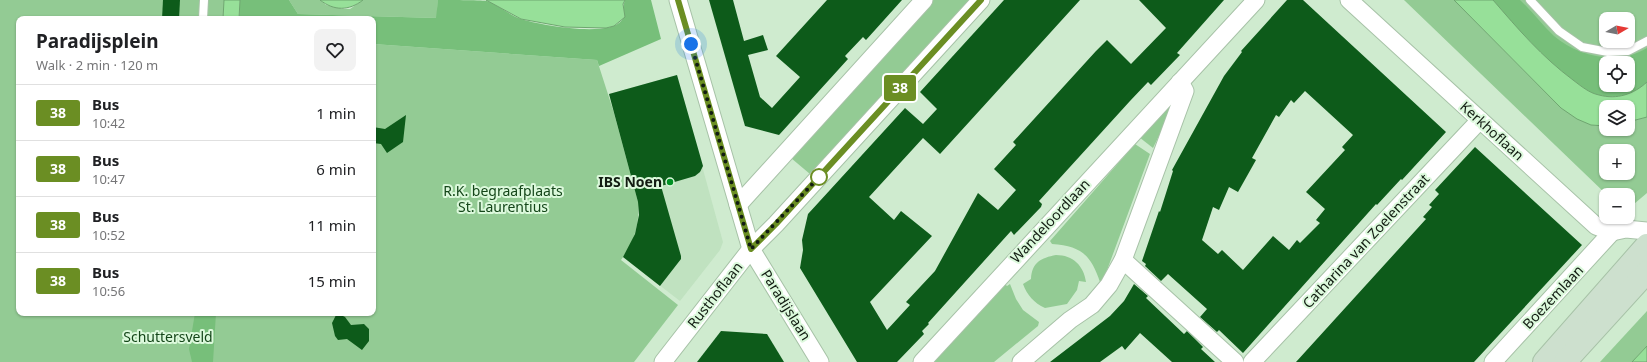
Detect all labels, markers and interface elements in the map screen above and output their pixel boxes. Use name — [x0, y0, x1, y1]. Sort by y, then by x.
north arrow — [1599, 12, 1635, 48]
map controls — [1599, 12, 1635, 224]
text: Paradijsplein — [36, 28, 159, 54]
button: heart — [314, 29, 356, 71]
your location — [681, 34, 701, 54]
text: Walk · 2 min · 120 m — [36, 56, 158, 74]
button: locate — [1599, 56, 1635, 92]
line badge: 38 — [882, 75, 918, 101]
text: 38 — [892, 78, 908, 97]
text: Bus — [92, 94, 119, 114]
street label: Kerkhoflaan — [1456, 97, 1528, 164]
button: layers — [1599, 100, 1635, 136]
text: 38 — [50, 103, 66, 122]
text: 1 min — [316, 103, 356, 123]
text: 10:42 — [92, 114, 125, 132]
button: + — [1599, 144, 1635, 180]
text: Bus — [92, 150, 119, 170]
text: 38 — [50, 159, 66, 178]
text: 6 min — [316, 159, 356, 179]
unlabelled marker — [810, 168, 828, 186]
street label: Catharina van Zoelenstraat — [1298, 169, 1433, 312]
text: 10:47 — [92, 170, 125, 188]
place label: IBS Noen — [598, 172, 662, 191]
street label: Wandeloordlaan — [1006, 175, 1094, 267]
marker: IBS Noen — [665, 177, 675, 187]
park label: R.K. begraafplaats St. Laurentius — [443, 181, 563, 216]
button: − — [1599, 188, 1635, 224]
text: Bus — [92, 206, 119, 226]
text: 38 — [50, 215, 66, 234]
text: 11 min — [308, 215, 356, 235]
text: 10:52 — [92, 226, 125, 244]
street label: Rusthoflaan — [683, 258, 746, 332]
street label: Boezemlaan — [1518, 261, 1587, 333]
text: Bus — [92, 262, 119, 282]
street label: Paradijslaan — [757, 266, 816, 344]
text: 38 — [50, 271, 66, 290]
text: 15 min — [308, 271, 356, 291]
text: 10:56 — [92, 282, 125, 300]
park label: Schuttersveld — [123, 327, 213, 346]

